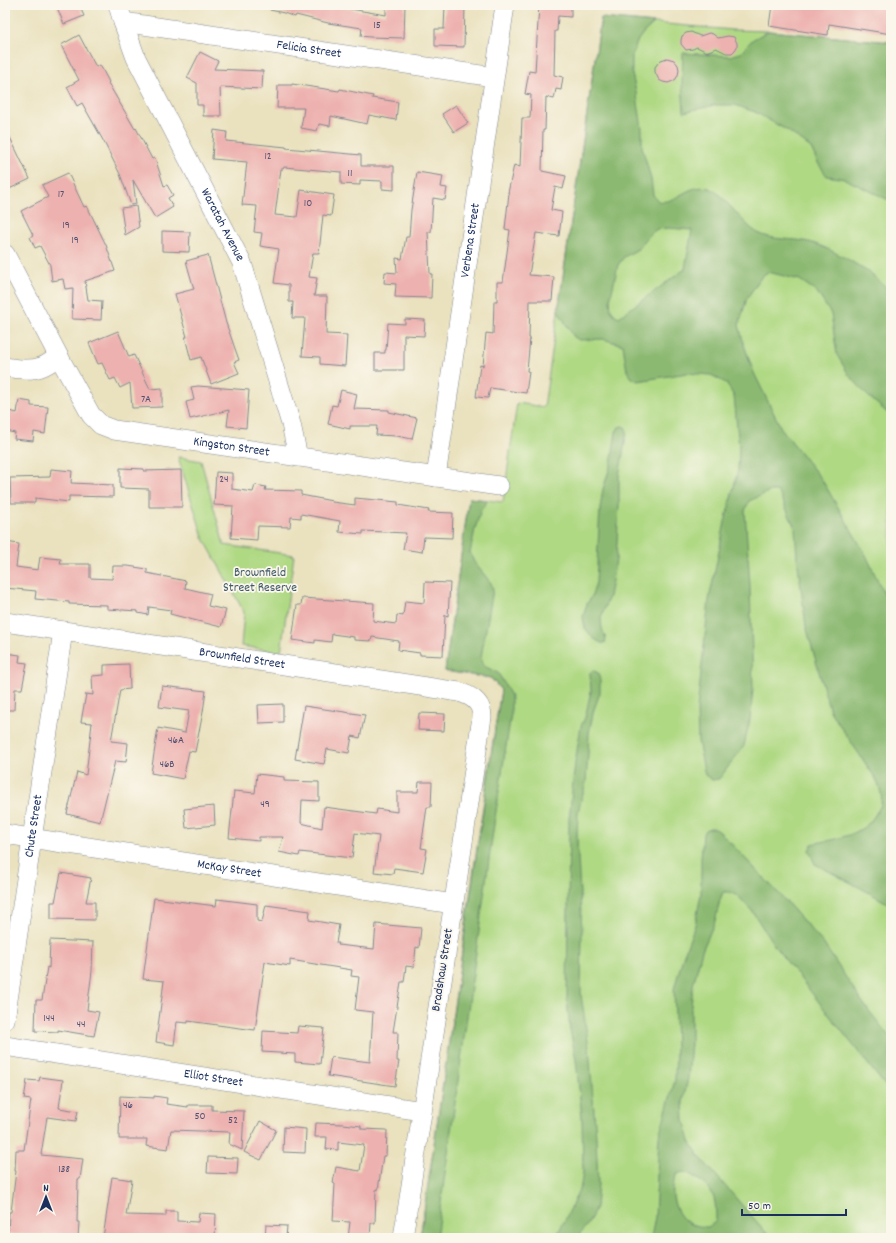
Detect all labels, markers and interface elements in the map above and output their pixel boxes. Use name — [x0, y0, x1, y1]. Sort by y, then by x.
house number: 15 — [373, 18, 381, 34]
street label: Felicia Street — [275, 35, 343, 64]
house number: 12 — [264, 149, 272, 165]
house number: 11 — [348, 166, 352, 182]
street label: Waratah Avenue — [196, 185, 249, 265]
house number: 17 — [58, 187, 64, 203]
house number: 10 — [304, 196, 312, 212]
street label: Verbena Street — [456, 202, 485, 279]
house number: 19 — [62, 218, 70, 234]
house number: 19 — [71, 233, 79, 249]
house number: 7A — [141, 392, 151, 408]
street label: Kingston Street — [192, 432, 271, 462]
house number: 24 — [219, 472, 229, 488]
park label: Brownfield Street Reserve — [223, 564, 297, 598]
street label: Brownfield Street — [198, 643, 287, 675]
house number: 46A — [168, 733, 184, 749]
house number: 46B — [159, 757, 175, 773]
street label: Chute Street — [20, 793, 48, 859]
house number: 49 — [260, 797, 270, 813]
street label: McKay Street — [196, 855, 263, 883]
street label: Bradshaw Street — [427, 927, 459, 1013]
house number: 144 — [43, 1011, 55, 1027]
house number: 44 — [76, 1017, 86, 1033]
street label: Elliot Street — [182, 1065, 245, 1093]
house number: 46 — [123, 1098, 133, 1114]
house number: 50 — [194, 1109, 206, 1125]
house number: 52 — [228, 1113, 238, 1129]
house number: 138 — [58, 1162, 70, 1178]
north arrow — [26, 1177, 66, 1217]
text: N — [43, 1181, 49, 1197]
scale bar — [742, 1191, 846, 1217]
text: 50 m — [748, 1198, 771, 1215]

